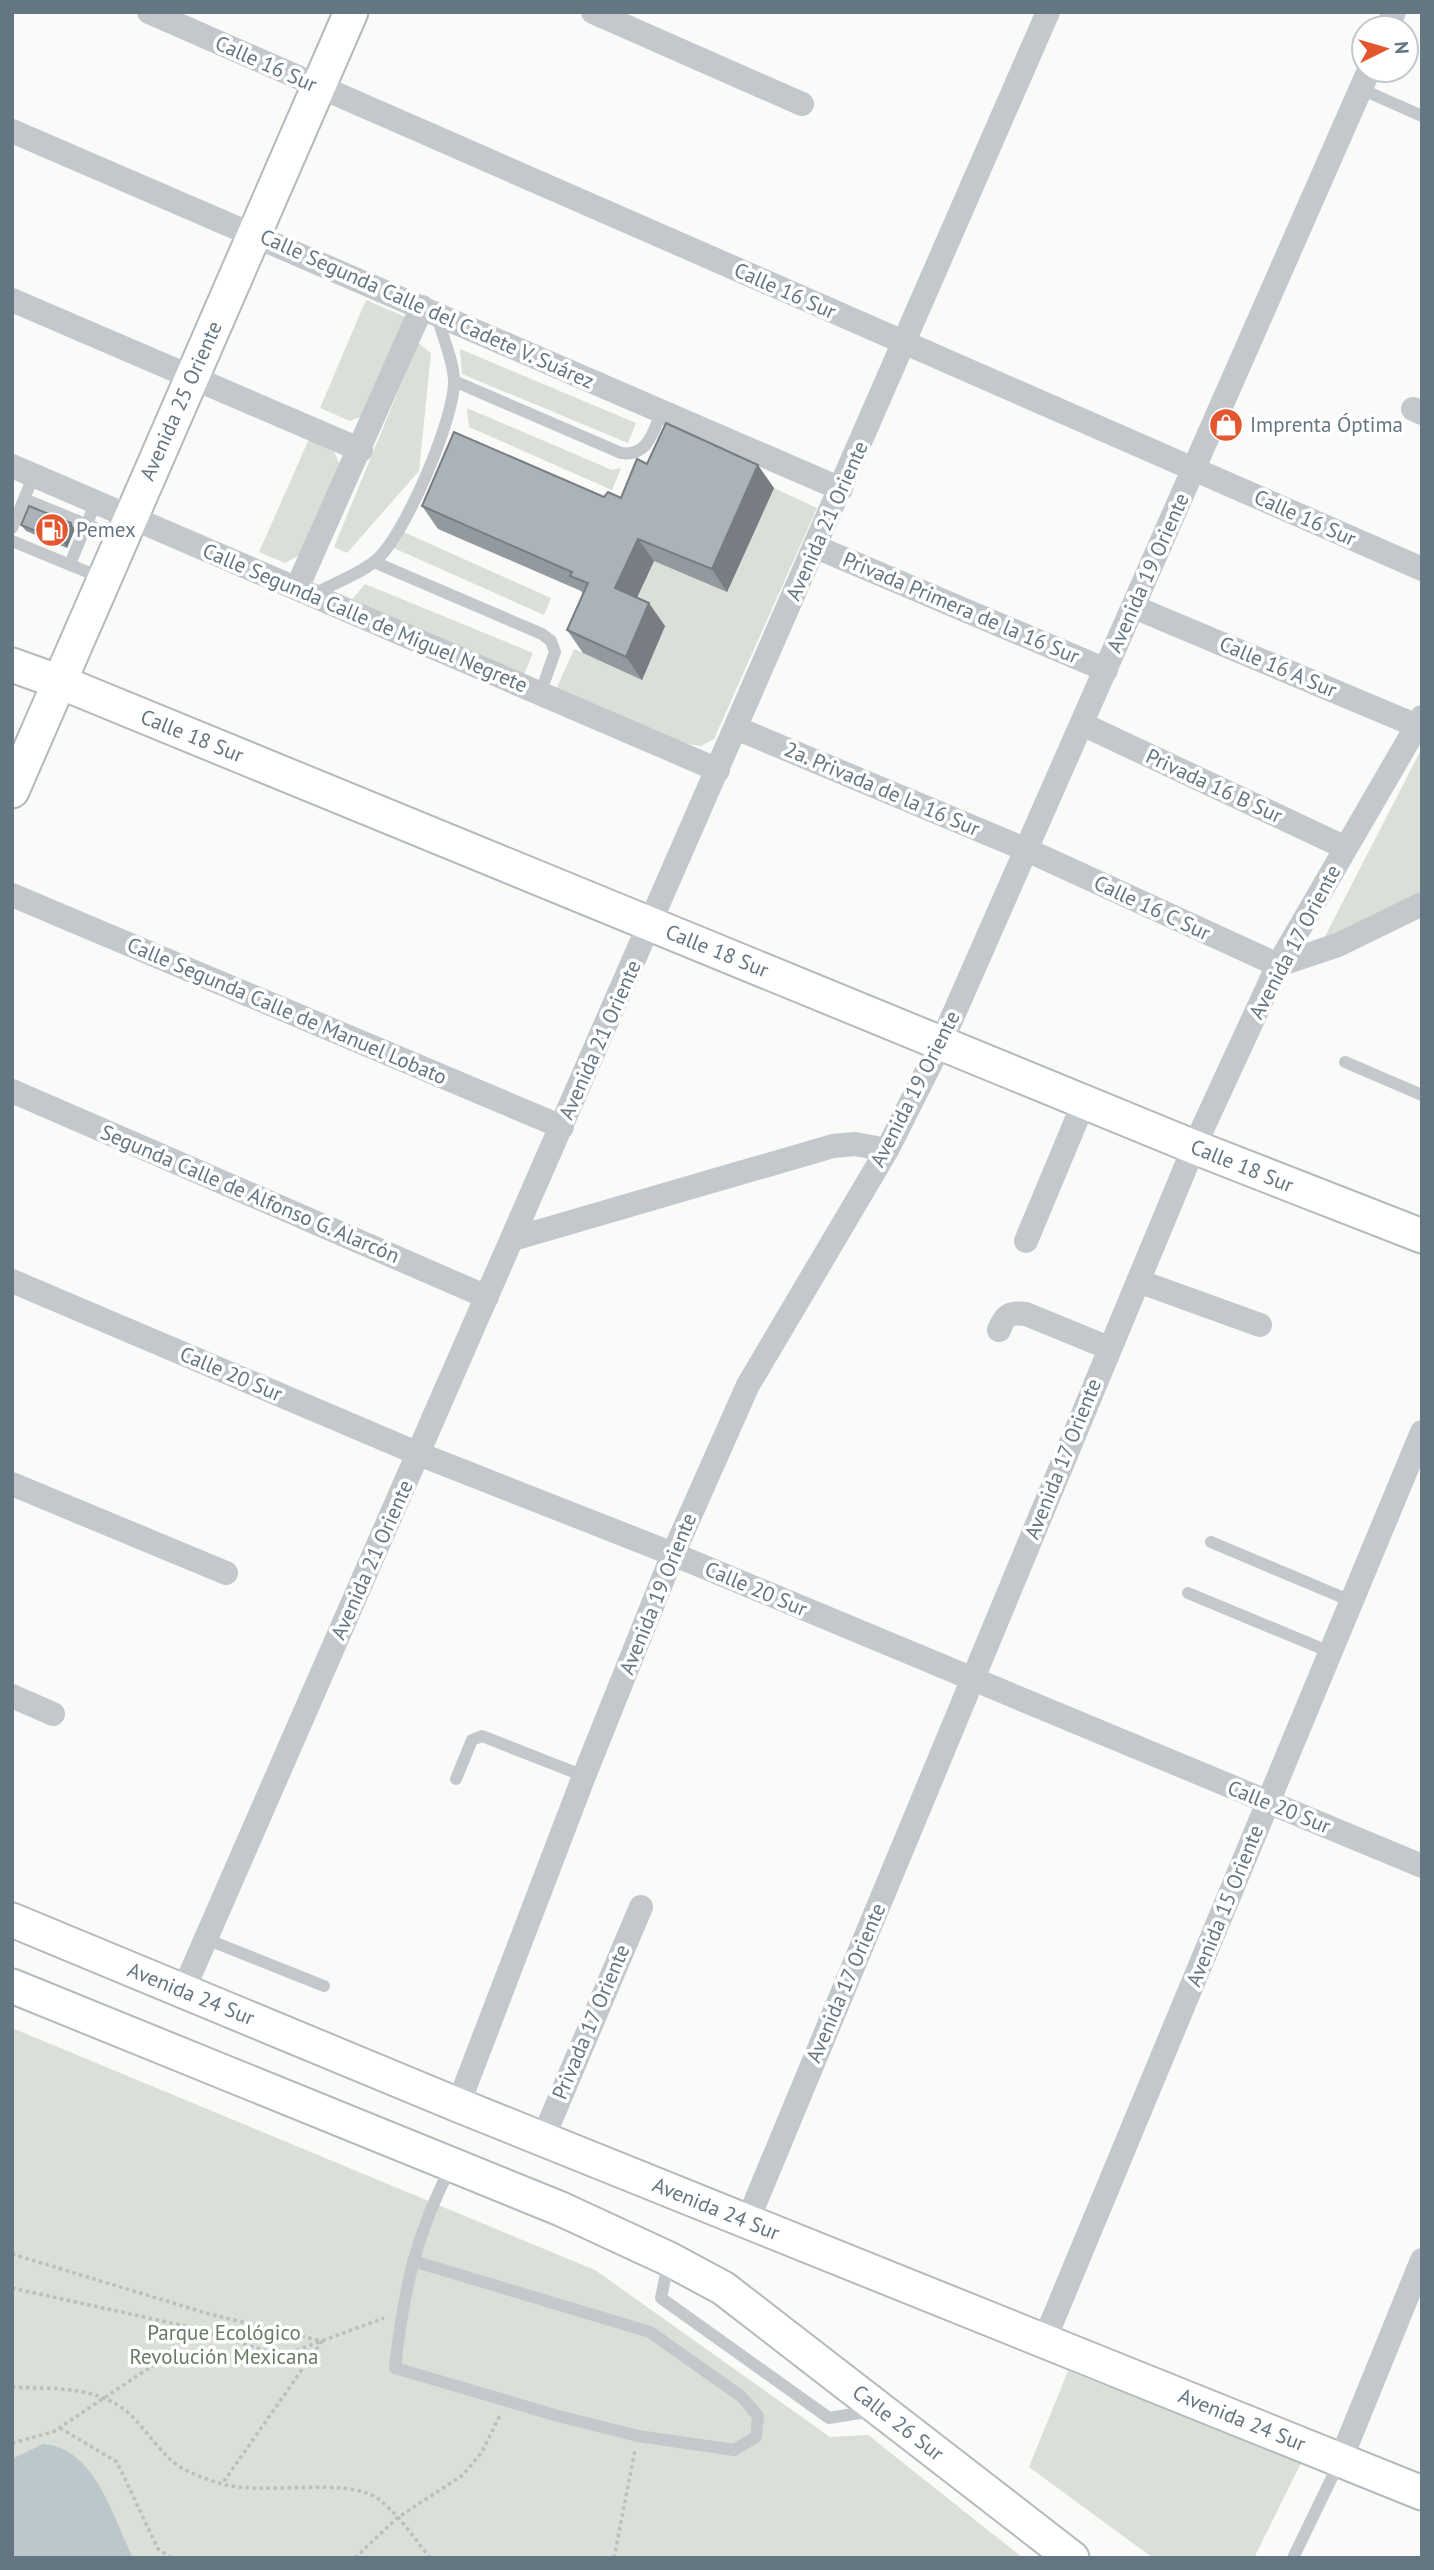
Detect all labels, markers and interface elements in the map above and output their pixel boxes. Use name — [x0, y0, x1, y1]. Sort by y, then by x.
north arrow — [1350, 14, 1420, 84]
street label: Calle 16 Sur — [211, 29, 321, 98]
text: N — [1389, 40, 1414, 55]
street label: Calle Segunda Calle del Cadete V. Suárez — [256, 222, 598, 395]
street label: Calle 16 Sur — [730, 256, 840, 325]
street label: Avenida 25 Oriente — [133, 317, 228, 485]
shop icon: Imprenta Óptima — [1207, 406, 1245, 444]
place label: Imprenta Óptima — [1250, 411, 1403, 438]
street label: Avenida 21 Oriente — [779, 437, 874, 605]
street label: Calle 16 Sur — [1250, 483, 1360, 552]
street label: Avenida 19 Oriente — [1100, 489, 1195, 657]
fuel station icon: Pemex — [33, 511, 71, 549]
place label: Pemex — [76, 516, 136, 543]
street label: Calle Segunda Calle de Miguel Negrete — [199, 537, 532, 698]
street label: Privada Primera de la 16 Sur — [839, 545, 1083, 670]
street label: Calle 16 A Sur — [1215, 630, 1341, 703]
street label: Calle 18 Sur — [137, 703, 248, 768]
street label: 2a. Privada de la 16 Sur — [780, 735, 984, 842]
street label: Privada 16 B Sur — [1142, 742, 1287, 829]
street label: Avenida 17 Oriente — [1243, 860, 1347, 1023]
street label: Calle 16 C Sur — [1090, 869, 1215, 946]
street label: Calle 18 Sur — [662, 918, 773, 983]
street label: Calle Segunda Calle de Manuel Lobato — [123, 931, 451, 1090]
street label: Avenida 21 Oriente — [552, 956, 647, 1124]
street label: Avenida 19 Oriente — [864, 1006, 966, 1171]
street label: Segunda Calle de Alfonso G. Alarcón — [97, 1118, 404, 1269]
street label: Calle 18 Sur — [1187, 1133, 1298, 1198]
street label: Calle 20 Sur — [176, 1340, 287, 1407]
street label: Avenida 17 Oriente — [1018, 1375, 1107, 1543]
street label: Avenida 21 Oriente — [324, 1476, 419, 1644]
street label: Avenida 19 Oriente — [613, 1509, 702, 1679]
street label: Calle 20 Sur — [701, 1555, 812, 1622]
street label: Calle 20 Sur — [1224, 1774, 1335, 1839]
street label: Avenida 15 Oriente — [1180, 1821, 1269, 1991]
street label: Avenida 17 Oriente — [800, 1899, 891, 2067]
street label: Privada 17 Oriente — [546, 1940, 635, 2103]
street label: Avenida 24 Sur — [124, 1956, 259, 2031]
street label: Avenida 24 Sur — [649, 2171, 784, 2246]
park label: Parque Ecológico Revolución Mexicana — [130, 2319, 318, 2370]
street label: Calle 26 Sur — [847, 2379, 949, 2467]
street label: Avenida 24 Sur — [1175, 2382, 1310, 2457]

